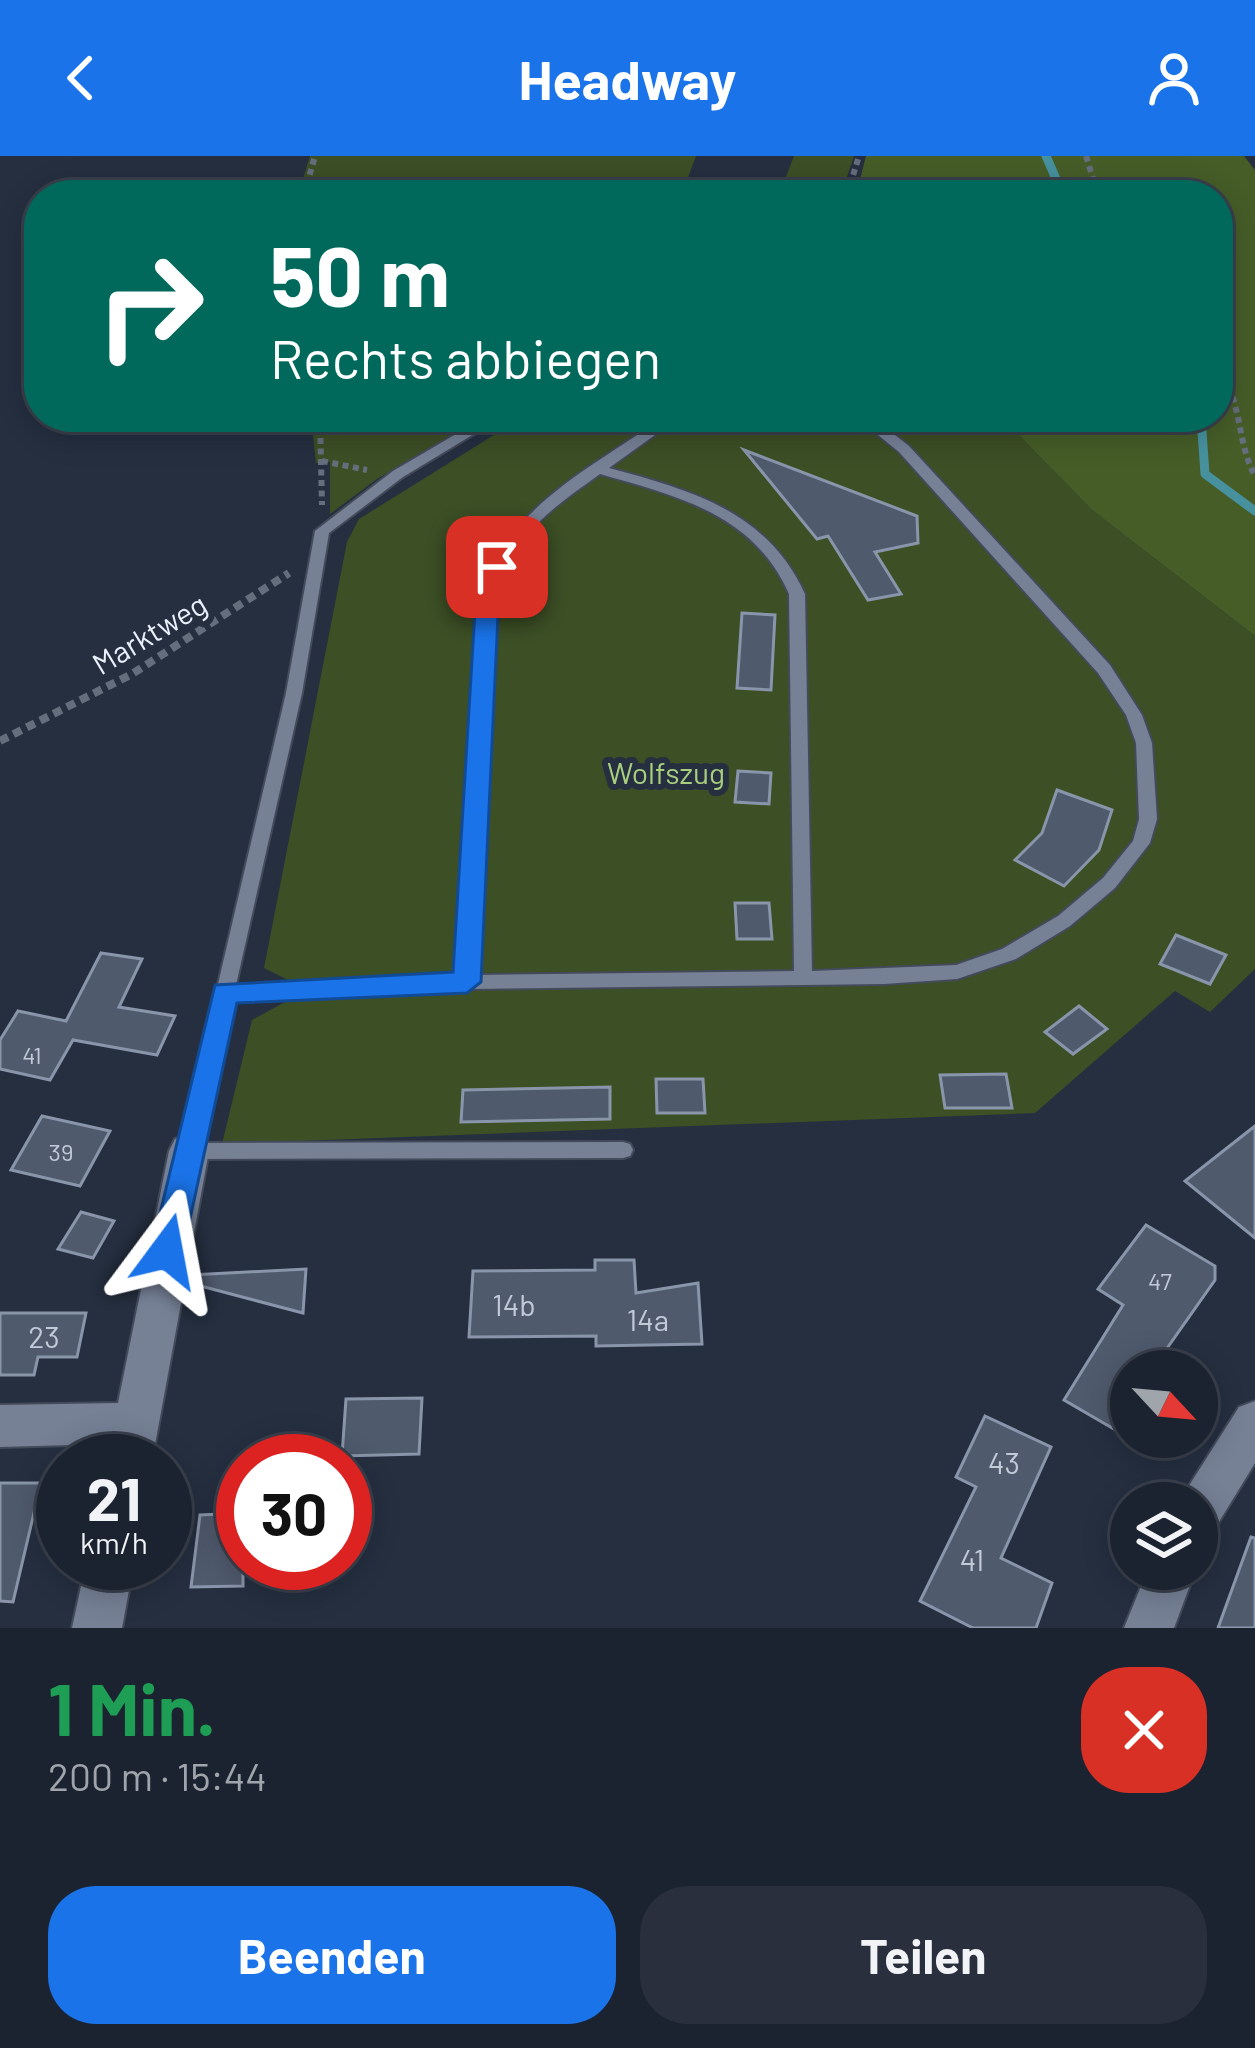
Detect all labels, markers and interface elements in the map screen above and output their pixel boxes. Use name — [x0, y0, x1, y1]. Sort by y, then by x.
icon: back — [48, 45, 114, 111]
icon: person — [1141, 45, 1207, 111]
text: Headway — [519, 46, 737, 111]
text: 50 m — [270, 223, 450, 324]
icon: right — [72, 228, 228, 384]
text: Rechts abbiegen — [270, 325, 661, 390]
pin — [446, 516, 548, 618]
icon: arrive — [464, 534, 530, 600]
street label: Marktweg — [85, 585, 213, 681]
park label: Wolfszug — [607, 754, 725, 790]
house number: 41 — [22, 1040, 42, 1069]
house number: 39 — [49, 1137, 73, 1166]
position arrow — [104, 1188, 230, 1314]
house number: 47 — [1148, 1266, 1172, 1295]
house number: 14b — [492, 1286, 536, 1322]
house number: 14a — [627, 1301, 669, 1337]
house number: 23 — [28, 1318, 60, 1354]
north arrow — [1110, 1350, 1218, 1458]
map controls — [1110, 1350, 1218, 1590]
speed limit sign: 30 — [216, 1434, 372, 1590]
house number: 43 — [988, 1444, 1020, 1480]
text: 21 — [87, 1461, 141, 1533]
button: layers — [1110, 1482, 1218, 1590]
text: km/h — [80, 1524, 148, 1560]
house number: 41 — [960, 1541, 984, 1577]
text: 1 Min. — [48, 1664, 216, 1750]
button: close — [1081, 1667, 1207, 1793]
text: 200 m · 15:44 — [48, 1752, 267, 1799]
button: Beenden — [48, 1886, 616, 2024]
button: Teilen — [640, 1886, 1207, 2024]

